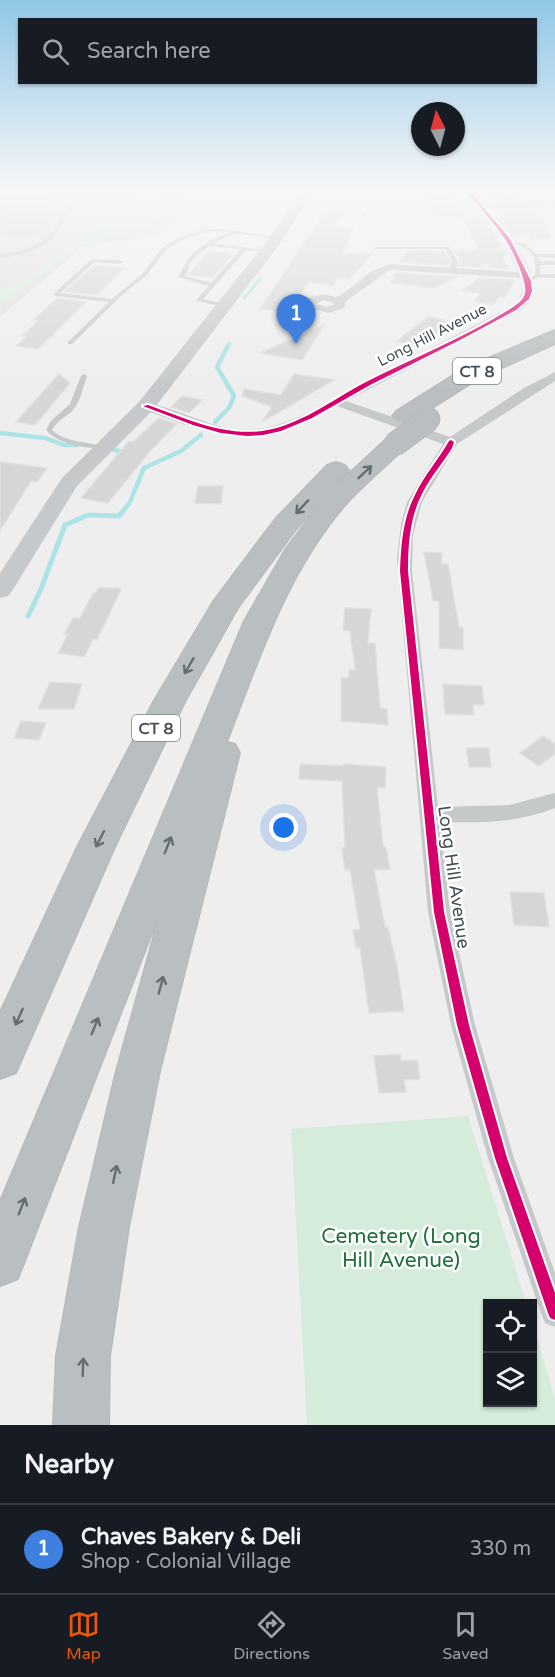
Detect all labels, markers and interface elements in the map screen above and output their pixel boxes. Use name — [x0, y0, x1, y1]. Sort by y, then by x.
search box — [18, 18, 537, 84]
icon: search — [39, 35, 72, 68]
text: Search here — [87, 38, 211, 64]
north arrow — [411, 102, 465, 156]
pin: 1 — [276, 294, 316, 344]
street label: Long Hill Avenue — [374, 300, 490, 370]
road number: CT 8 — [453, 358, 501, 384]
one-way arrow — [358, 465, 373, 479]
one-way arrow — [294, 500, 309, 515]
one-way arrow — [183, 657, 195, 674]
road number: CT 8 — [132, 715, 180, 741]
street label: Long Hill Avenue — [433, 804, 475, 950]
your location — [269, 813, 298, 842]
one-way arrow — [93, 830, 105, 848]
one-way arrow — [163, 836, 174, 854]
one-way arrow — [156, 976, 168, 995]
one-way arrow — [13, 1007, 24, 1025]
one-way arrow — [90, 1017, 101, 1035]
one-way arrow — [110, 1165, 122, 1184]
one-way arrow — [17, 1198, 28, 1216]
park label: Cemetery (Long Hill Avenue) — [321, 1224, 481, 1273]
map controls — [483, 1299, 537, 1407]
button: locate — [483, 1299, 537, 1353]
button: layers — [483, 1353, 537, 1407]
one-way arrow — [77, 1357, 88, 1377]
text: Nearby — [24, 1449, 114, 1480]
text: Chaves Bakery & Deli — [81, 1524, 301, 1550]
text: 1 — [37, 1537, 50, 1561]
text: 330 m — [470, 1537, 531, 1561]
text: Shop · Colonial Village — [81, 1550, 291, 1574]
tab: Map — [66, 1608, 101, 1664]
tab: Directions — [233, 1608, 310, 1664]
tab: Saved — [442, 1608, 489, 1664]

